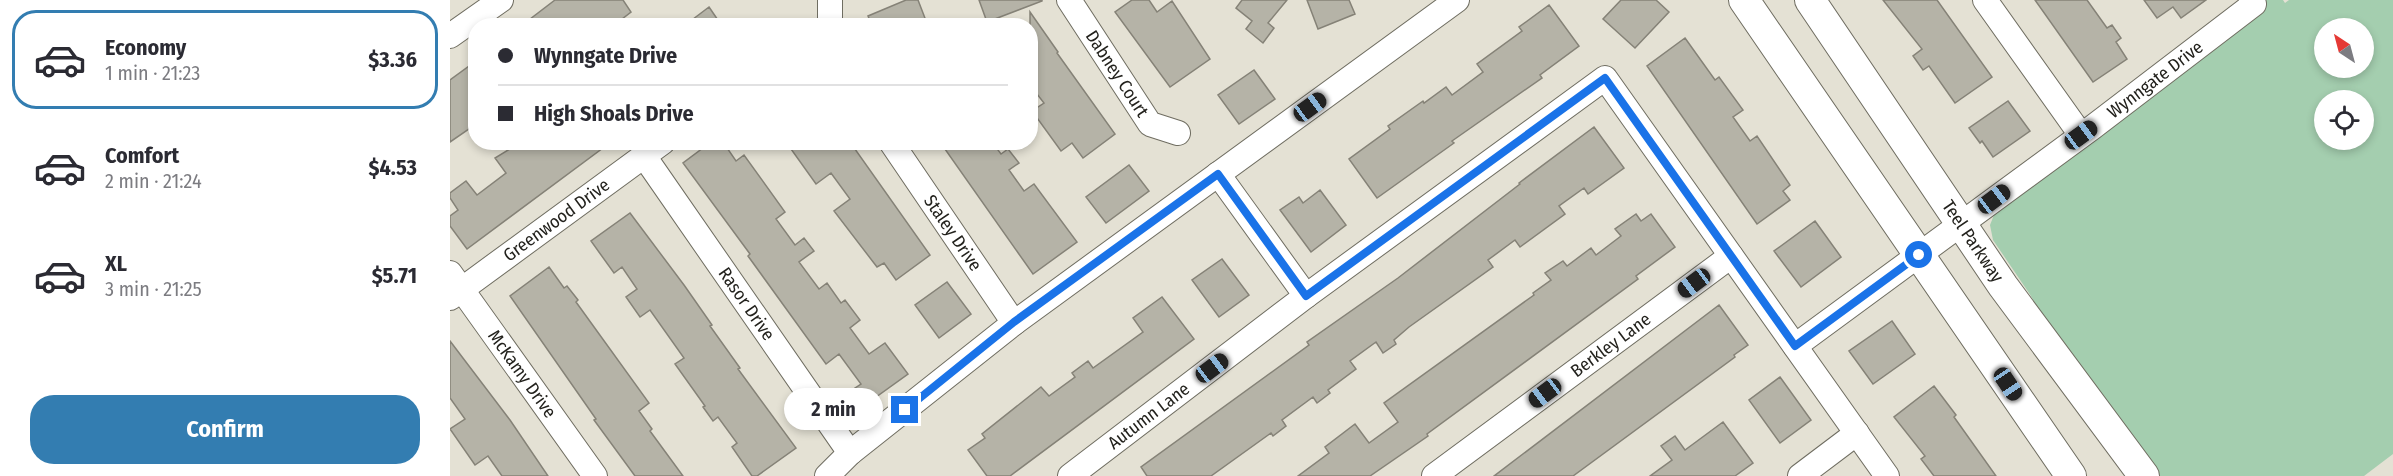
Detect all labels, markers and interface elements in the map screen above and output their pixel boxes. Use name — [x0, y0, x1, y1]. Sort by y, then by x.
north arrow — [2314, 18, 2374, 78]
map controls — [2314, 18, 2374, 150]
street label: Dabney Court — [1081, 26, 1154, 121]
icon: car — [33, 33, 87, 87]
text: Economy — [105, 34, 186, 61]
street label: Wynngate Drive — [2103, 36, 2207, 123]
text: Wynngate Drive — [534, 42, 677, 69]
text: $3.36 — [368, 46, 417, 73]
text: 1 min · 21:23 — [105, 61, 200, 85]
car — [1290, 89, 1330, 125]
button: locate — [2314, 90, 2374, 150]
text: High Shoals Drive — [534, 100, 694, 127]
car — [2061, 117, 2101, 153]
icon: car — [33, 141, 87, 195]
text: Comfort — [105, 142, 179, 169]
text: $4.53 — [368, 154, 417, 181]
text: 2 min · 21:24 — [105, 169, 202, 193]
street label: Greenwood Drive — [499, 174, 614, 266]
car — [1974, 181, 2014, 217]
street label: Staley Drive — [919, 191, 987, 275]
street label: Teel Parkway — [1937, 196, 2008, 286]
route start — [1905, 241, 1932, 268]
icon: car — [33, 249, 87, 303]
text: XL — [105, 250, 127, 277]
text: $5.71 — [372, 262, 417, 289]
street label: Rasor Drive — [714, 263, 780, 345]
car — [1674, 265, 1714, 301]
text: 3 min · 21:25 — [105, 277, 202, 301]
street label: Berkley Lane — [1566, 308, 1655, 382]
street label: McKamy Drive — [483, 326, 561, 422]
car — [1192, 350, 1232, 386]
car — [1990, 364, 2026, 404]
car — [1525, 375, 1565, 411]
street label: Autumn Lane — [1104, 378, 1194, 454]
callout: 2 min — [785, 389, 884, 431]
button: Confirm — [30, 395, 420, 464]
route end — [891, 396, 918, 423]
text: 2 min — [811, 397, 856, 421]

